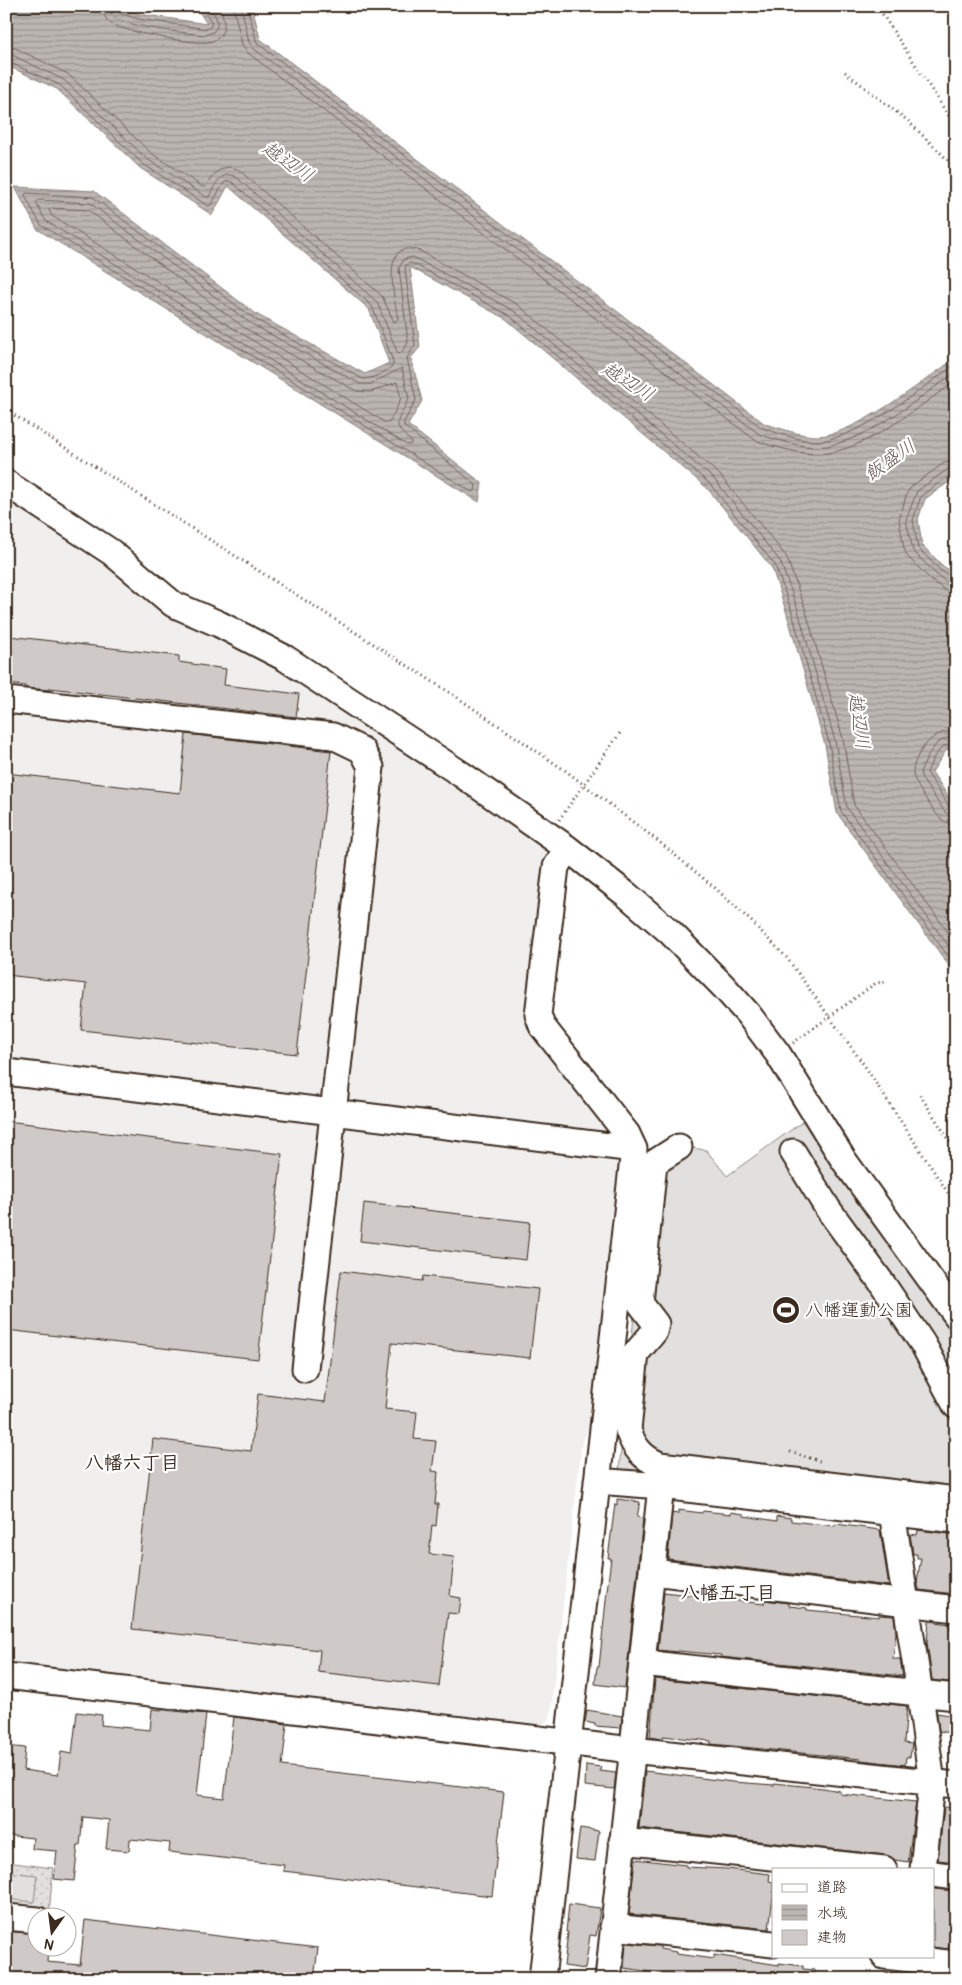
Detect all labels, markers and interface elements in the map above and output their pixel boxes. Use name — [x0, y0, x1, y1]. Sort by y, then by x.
water label: 越辺川 — [257, 136, 318, 188]
water label: 越辺川 — [597, 356, 659, 407]
water label: 飯盛川 — [860, 434, 920, 486]
water label: 越辺川 — [843, 690, 875, 751]
sports icon: 八幡運動公園 — [771, 1295, 801, 1325]
place label: 八幡運動公園 — [805, 1299, 913, 1322]
district label: 八幡六丁目 — [84, 1451, 180, 1475]
district label: 八幡五丁目 — [680, 1581, 776, 1605]
legend — [772, 1868, 934, 1958]
text: 道路 — [817, 1878, 847, 1897]
text: 水域 — [817, 1904, 847, 1923]
north arrow — [28, 1908, 78, 1958]
text: 建物 — [817, 1928, 847, 1947]
text: N — [42, 1935, 56, 1954]

